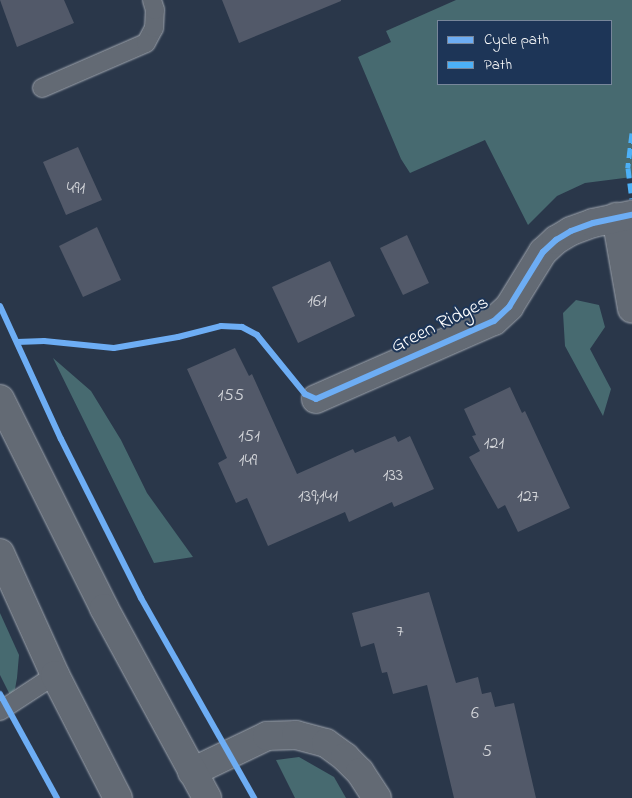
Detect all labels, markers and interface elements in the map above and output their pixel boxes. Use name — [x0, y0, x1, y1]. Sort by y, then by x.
legend — [437, 20, 612, 85]
text: Cycle path — [484, 29, 549, 51]
text: Path — [484, 54, 512, 76]
house number: 491 — [67, 178, 85, 200]
house number: 161 — [307, 291, 327, 313]
street label: Green Ridges — [387, 291, 493, 359]
house number: 155 — [218, 385, 244, 407]
house number: 151 — [238, 426, 260, 448]
house number: 121 — [484, 433, 504, 455]
house number: 149 — [239, 450, 257, 472]
house number: 133 — [383, 465, 403, 487]
house number: 139;141 — [298, 486, 338, 508]
house number: 127 — [517, 486, 539, 508]
house number: 7 — [396, 621, 404, 643]
house number: 6 — [471, 703, 479, 725]
house number: 5 — [482, 741, 492, 763]

